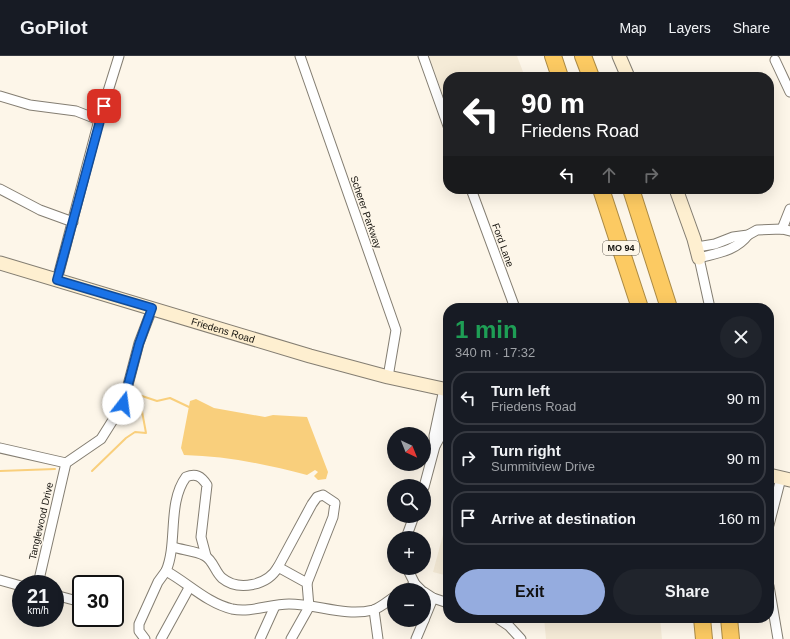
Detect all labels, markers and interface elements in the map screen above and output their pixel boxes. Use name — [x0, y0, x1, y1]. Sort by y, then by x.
text: GoPilot — [20, 17, 88, 38]
text: Map — [619, 20, 647, 36]
text: Layers — [669, 20, 711, 36]
text: Share — [733, 20, 770, 36]
icon: left — [455, 88, 507, 140]
text: 90 m — [521, 88, 585, 119]
pin — [87, 89, 121, 123]
icon: arrive — [93, 95, 115, 117]
text: Friedens Road — [521, 121, 639, 141]
icon: left — [556, 164, 578, 186]
icon: ahead — [598, 164, 620, 186]
icon: right — [640, 164, 662, 186]
street label: Scherer Parkway — [348, 174, 384, 250]
street label: Ford Lane — [490, 222, 516, 269]
road number: MO 94 — [603, 241, 639, 255]
street label: Friedens Road — [190, 315, 256, 345]
text: 1 min — [455, 316, 518, 343]
button: close — [720, 316, 762, 358]
text: 340 m · 17:32 — [455, 345, 535, 360]
text: Turn left — [491, 382, 550, 399]
position arrow — [102, 383, 144, 425]
icon: left — [457, 387, 479, 409]
text: 90 m — [727, 390, 760, 407]
text: Friedens Road — [491, 399, 576, 414]
north arrow — [387, 427, 431, 471]
map controls — [387, 427, 431, 627]
text: Turn right — [491, 442, 561, 459]
icon: right — [457, 447, 479, 469]
text: 90 m — [727, 450, 760, 467]
text: Summitview Drive — [491, 459, 595, 474]
button: search — [387, 479, 431, 523]
street label: Tanglewood Drive — [27, 481, 55, 561]
icon: arrive — [457, 507, 479, 529]
text: Arrive at destination — [491, 510, 636, 527]
text: 160 m — [718, 510, 760, 527]
button: + — [387, 531, 431, 575]
button: Exit — [455, 569, 605, 615]
button: Share — [613, 569, 762, 615]
speed limit sign: 30 — [72, 575, 124, 627]
button: − — [387, 583, 431, 627]
text: 21 — [27, 585, 49, 607]
text: km/h — [27, 605, 49, 616]

